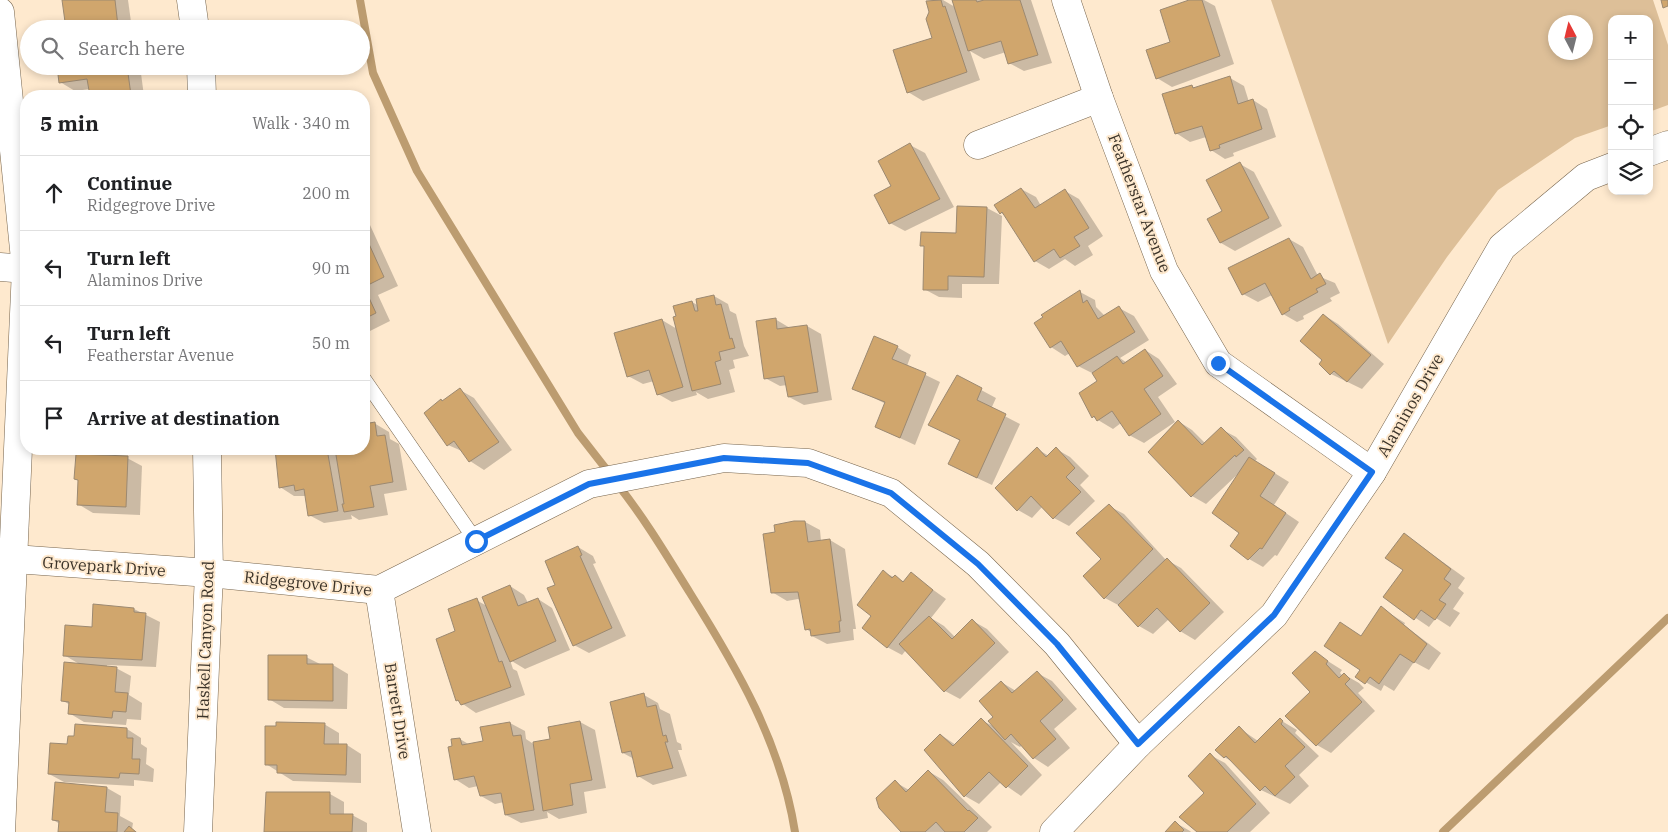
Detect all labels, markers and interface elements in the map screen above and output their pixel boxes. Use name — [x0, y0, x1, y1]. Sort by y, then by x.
north arrow — [1548, 15, 1593, 60]
map controls — [1608, 15, 1653, 195]
button: + — [1608, 15, 1653, 60]
search box — [20, 20, 370, 75]
icon: search — [38, 34, 66, 62]
text: Search here — [78, 36, 185, 60]
button: − — [1608, 60, 1653, 105]
button: locate — [1608, 105, 1653, 150]
text: 5 min — [40, 109, 99, 137]
text: Walk · 340 m — [252, 113, 350, 133]
street label: Featherstar Avenue — [1104, 131, 1176, 275]
button: layers — [1608, 150, 1653, 195]
text: Continue — [87, 171, 172, 195]
icon: ahead — [40, 179, 68, 207]
text: 200 m — [302, 183, 350, 203]
text: Ridgegrove Drive — [87, 195, 215, 215]
text: Turn left — [87, 246, 170, 270]
icon: left — [40, 254, 68, 282]
text: 90 m — [312, 258, 350, 278]
text: Alaminos Drive — [87, 270, 203, 290]
text: Turn left — [87, 321, 170, 345]
icon: left — [40, 329, 68, 357]
text: 50 m — [312, 333, 350, 353]
text: Featherstar Avenue — [87, 345, 234, 365]
street label: Alaminos Drive — [1372, 350, 1448, 460]
route end — [1207, 352, 1230, 375]
icon: arrive — [40, 404, 68, 432]
text: Arrive at destination — [87, 406, 280, 430]
route start — [465, 530, 488, 553]
street label: Grovepark Drive — [42, 552, 166, 580]
street label: Haskell Canyon Road — [192, 560, 218, 720]
street label: Ridgegrove Drive — [243, 566, 373, 600]
street label: Barrett Drive — [381, 661, 415, 761]

